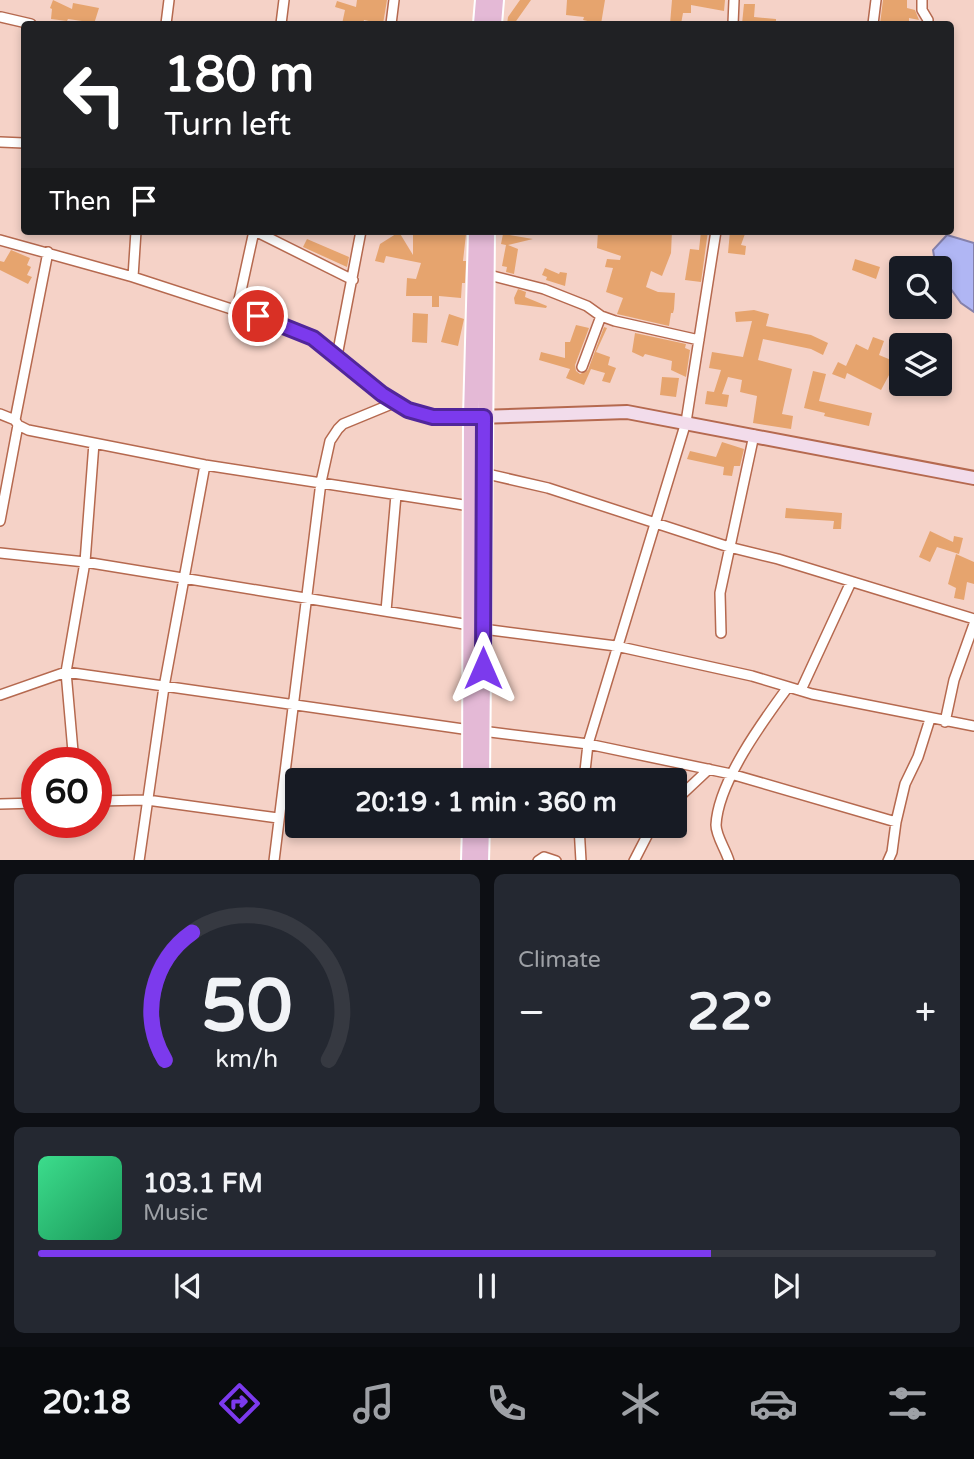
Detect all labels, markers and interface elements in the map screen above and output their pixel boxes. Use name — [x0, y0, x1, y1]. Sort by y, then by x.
text: 180 m — [164, 46, 314, 105]
icon: left — [49, 49, 140, 140]
text: Turn left — [164, 106, 291, 144]
icon: arrive — [125, 182, 163, 220]
text: Then — [49, 186, 111, 217]
map controls — [889, 256, 952, 396]
button: search — [889, 256, 952, 319]
pin — [228, 286, 288, 346]
icon: arrive — [239, 297, 277, 335]
button: layers — [889, 333, 952, 396]
position arrow — [446, 631, 520, 705]
speed limit sign: 60 — [21, 747, 112, 838]
text: 20:19 · 1 min · 360 m — [355, 787, 617, 818]
text: Climate — [518, 946, 601, 974]
text: 50 — [201, 963, 293, 1051]
text: 22° — [687, 981, 772, 1044]
text: − — [518, 990, 545, 1036]
text: + — [915, 990, 936, 1036]
text: km/h — [216, 1043, 278, 1073]
text: 103.1 FM — [143, 1168, 263, 1199]
text: Music — [143, 1199, 208, 1227]
icon: previous — [169, 1267, 207, 1305]
icon: pause — [468, 1267, 506, 1305]
icon: next — [767, 1267, 805, 1305]
icon: directions — [215, 1379, 264, 1428]
icon: music — [349, 1379, 398, 1428]
icon: phone — [482, 1379, 531, 1428]
icon: climate — [616, 1379, 665, 1428]
icon: car — [749, 1379, 798, 1428]
icon: filters — [883, 1379, 932, 1428]
text: 20:18 — [42, 1384, 131, 1422]

